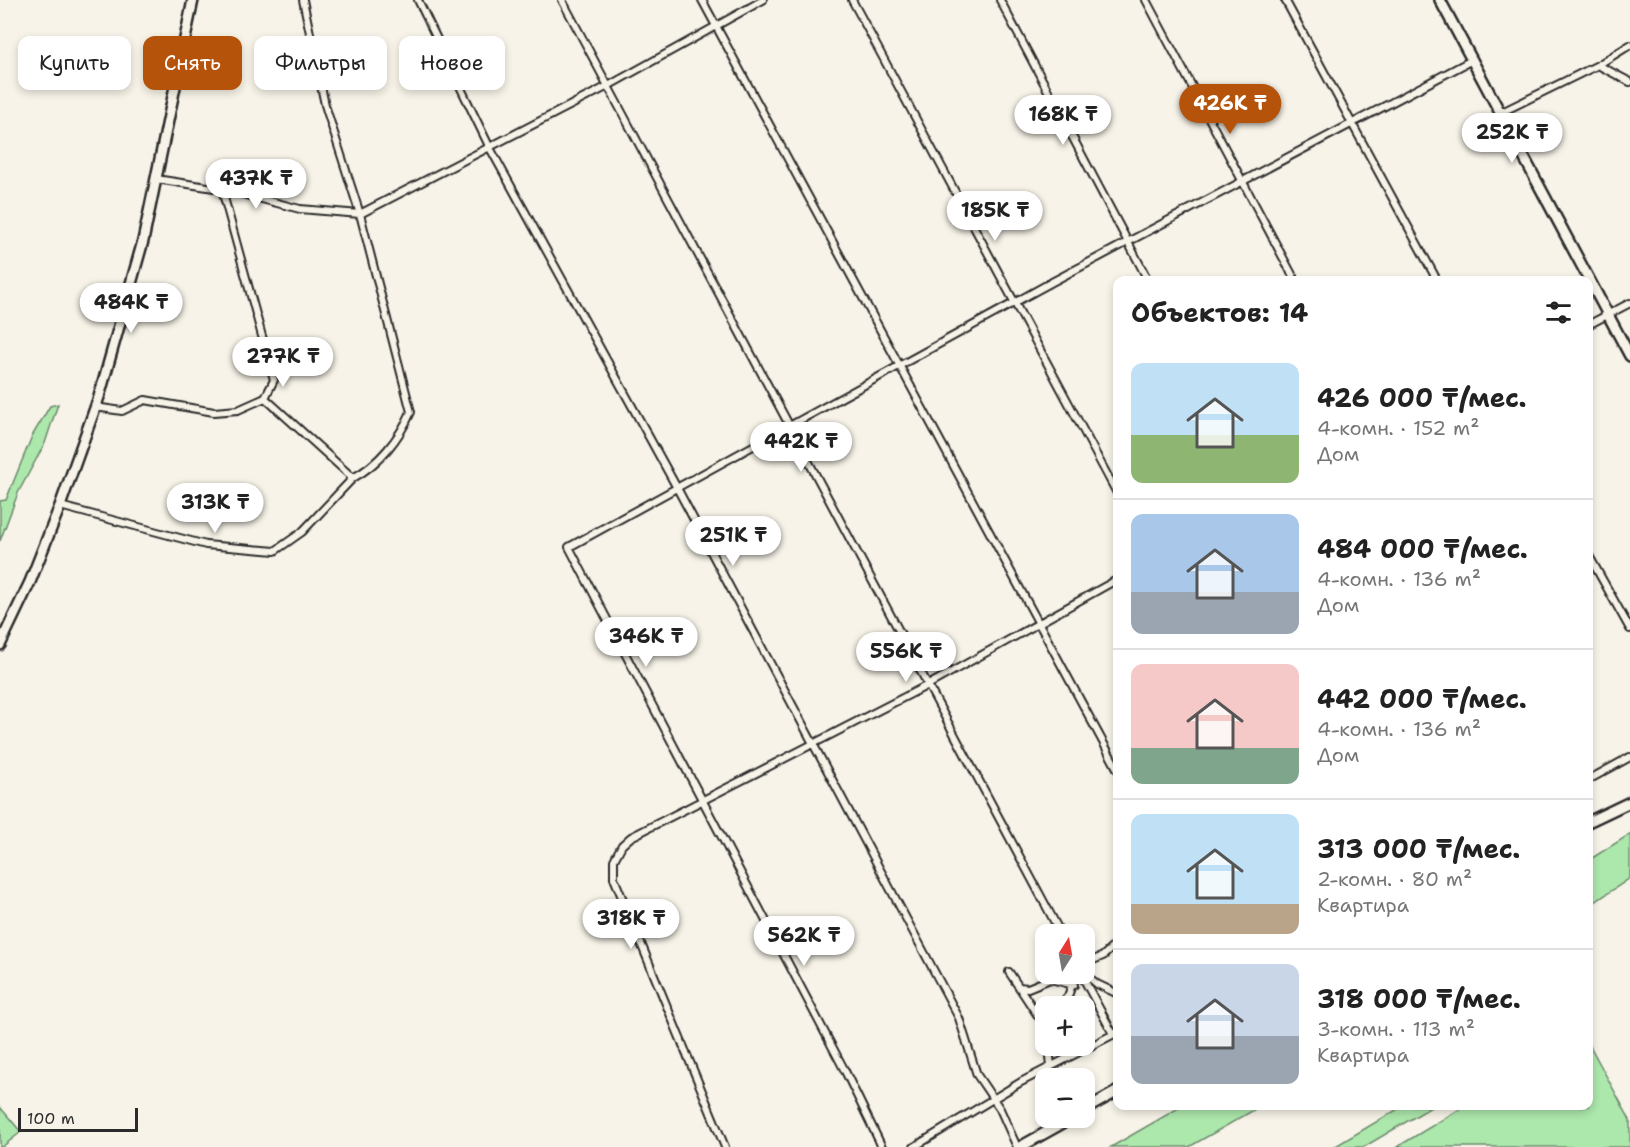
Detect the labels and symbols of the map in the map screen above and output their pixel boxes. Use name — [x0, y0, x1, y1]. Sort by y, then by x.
pin: 426K ₸ — [1181, 84, 1279, 135]
pin: 168K ₸ — [1014, 95, 1112, 146]
pin: 252K ₸ — [1463, 113, 1561, 164]
pin: 437K ₸ — [207, 159, 305, 210]
pin: 185K ₸ — [946, 191, 1044, 242]
pin: 484K ₸ — [82, 283, 180, 334]
pin: 277K ₸ — [234, 337, 332, 388]
pin: 442K ₸ — [752, 422, 850, 473]
pin: 313K ₸ — [166, 483, 264, 534]
pin: 251K ₸ — [684, 516, 782, 567]
pin: 346K ₸ — [597, 617, 695, 668]
pin: 556K ₸ — [857, 632, 955, 683]
pin: 318K ₸ — [582, 899, 680, 950]
pin: 562K ₸ — [755, 916, 853, 967]
north arrow — [1035, 924, 1095, 984]
scale bar — [18, 1105, 138, 1132]

